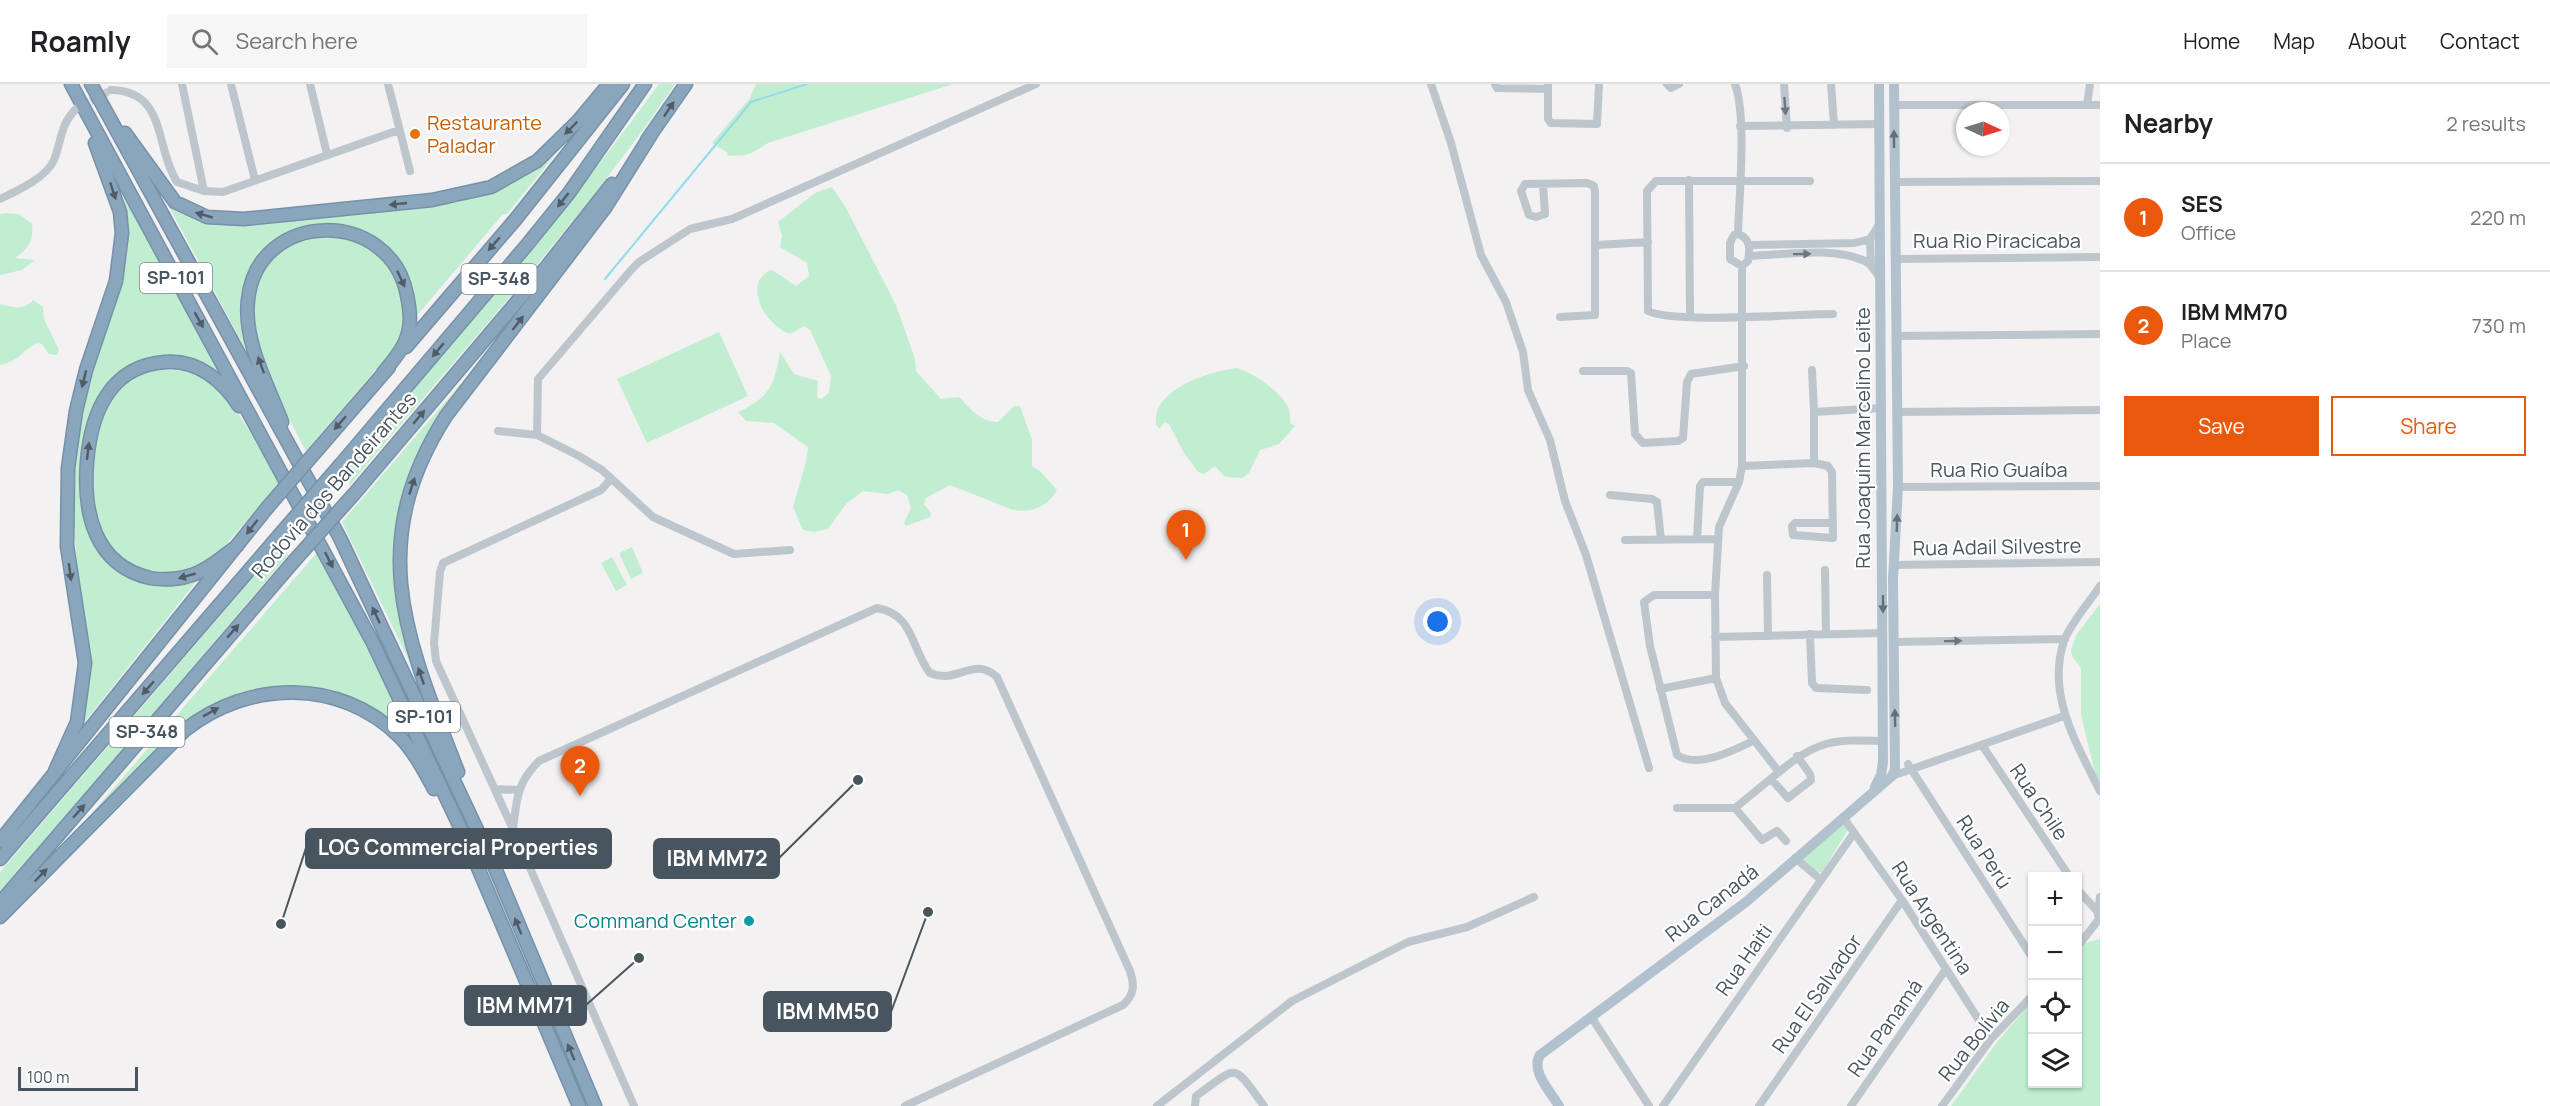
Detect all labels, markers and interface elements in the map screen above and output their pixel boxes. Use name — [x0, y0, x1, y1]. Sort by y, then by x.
search box — [167, 14, 587, 68]
text: Roamly — [30, 22, 131, 60]
icon: search — [188, 25, 221, 58]
text: Search here — [236, 26, 358, 56]
text: Home — [2183, 27, 2240, 55]
text: Map — [2273, 27, 2315, 55]
text: About — [2348, 27, 2407, 55]
text: Contact — [2440, 27, 2520, 55]
one-way arrow — [1780, 96, 1790, 115]
one-way arrow — [663, 101, 675, 117]
north arrow — [1956, 102, 2010, 156]
text: Nearby — [2124, 105, 2213, 141]
place label: Restaurante Paladar — [427, 109, 542, 159]
text: 2 results — [2446, 110, 2526, 137]
one-way arrow — [563, 121, 578, 135]
marker: Restaurante Paladar — [408, 127, 422, 141]
one-way arrow — [1889, 130, 1899, 149]
one-way arrow — [109, 182, 119, 200]
text: SES — [2181, 189, 2223, 219]
one-way arrow — [557, 193, 569, 208]
one-way arrow — [388, 199, 407, 209]
text: 1 — [2139, 204, 2148, 231]
text: 220 m — [2470, 204, 2526, 231]
one-way arrow — [195, 210, 213, 219]
text: Office — [2181, 219, 2236, 246]
street label: Rua Rio Piracicaba — [1913, 227, 2081, 254]
one-way arrow — [488, 236, 501, 251]
one-way arrow — [1793, 250, 1812, 259]
road number: SP-101 — [140, 263, 212, 293]
road number: SP-348 — [462, 264, 536, 294]
one-way arrow — [396, 270, 406, 288]
text: IBM MM70 — [2181, 297, 2288, 327]
street label: Rua Joaquim Marcelino Leite — [1849, 307, 1876, 569]
one-way arrow — [194, 311, 204, 328]
text: 2 — [2138, 312, 2149, 339]
text: 730 m — [2472, 312, 2526, 339]
one-way arrow — [511, 315, 524, 331]
text: Place — [2181, 327, 2231, 354]
one-way arrow — [432, 342, 445, 357]
one-way arrow — [256, 356, 266, 374]
one-way arrow — [78, 370, 88, 388]
street label: Rodovia dos Bandeirantes — [245, 386, 422, 584]
button: Save — [2124, 396, 2319, 456]
button: Share — [2331, 396, 2526, 456]
one-way arrow — [412, 409, 425, 425]
one-way arrow — [334, 415, 347, 430]
one-way arrow — [83, 442, 93, 461]
street label: Rua Rio Guaíba — [1930, 456, 2068, 483]
one-way arrow — [408, 477, 417, 495]
pin: 1 — [1166, 510, 1206, 560]
one-way arrow — [1893, 513, 1902, 532]
one-way arrow — [246, 519, 259, 534]
street label: Rua Adail Silvestre — [1912, 532, 2082, 561]
one-way arrow — [324, 551, 334, 569]
one-way arrow — [66, 563, 75, 582]
one-way arrow — [178, 572, 196, 581]
one-way arrow — [1878, 595, 1888, 614]
one-way arrow — [371, 605, 381, 623]
your location — [1423, 607, 1452, 636]
one-way arrow — [227, 623, 240, 639]
one-way arrow — [1943, 637, 1962, 646]
one-way arrow — [416, 667, 426, 685]
one-way arrow — [141, 680, 154, 696]
road number: SP-101 — [388, 702, 460, 732]
one-way arrow — [203, 707, 220, 717]
one-way arrow — [1890, 708, 1900, 727]
road number: SP-348 — [110, 717, 184, 747]
pin: 2 — [560, 746, 600, 796]
street label: Rua Chile — [2004, 758, 2075, 845]
one-way arrow — [73, 803, 86, 819]
street label: Rua Perú — [1951, 810, 2018, 894]
callout: LOG Commercial Properties — [306, 829, 611, 868]
text: LOG Commercial Properties — [318, 833, 598, 861]
callout: IBM MM72 — [654, 839, 779, 878]
text: IBM MM72 — [667, 844, 767, 872]
street label: Rua Argentina — [1886, 856, 1979, 980]
street label: Rua Canadá — [1660, 858, 1764, 947]
one-way arrow — [33, 868, 47, 882]
map controls — [2028, 872, 2082, 1088]
button: + — [2028, 872, 2082, 926]
place label: Command Center — [574, 907, 737, 934]
marker: Command Center — [742, 914, 756, 928]
one-way arrow — [513, 916, 523, 934]
street label: Rua Haiti — [1709, 918, 1778, 1001]
button: − — [2028, 926, 2082, 980]
street label: Rua El Salvador — [1766, 929, 1868, 1059]
street label: Rua Panamá — [1841, 974, 1928, 1082]
button: locate — [2028, 980, 2082, 1034]
callout: IBM MM71 — [465, 986, 586, 1025]
text: IBM MM71 — [476, 991, 574, 1019]
callout: IBM MM50 — [764, 992, 891, 1031]
street label: Rua Bolívia — [1932, 993, 2015, 1087]
text: IBM MM50 — [776, 997, 880, 1025]
button: layers — [2028, 1034, 2082, 1088]
one-way arrow — [566, 1043, 576, 1061]
scale bar — [18, 1064, 138, 1092]
text: 100 m — [27, 1066, 70, 1088]

